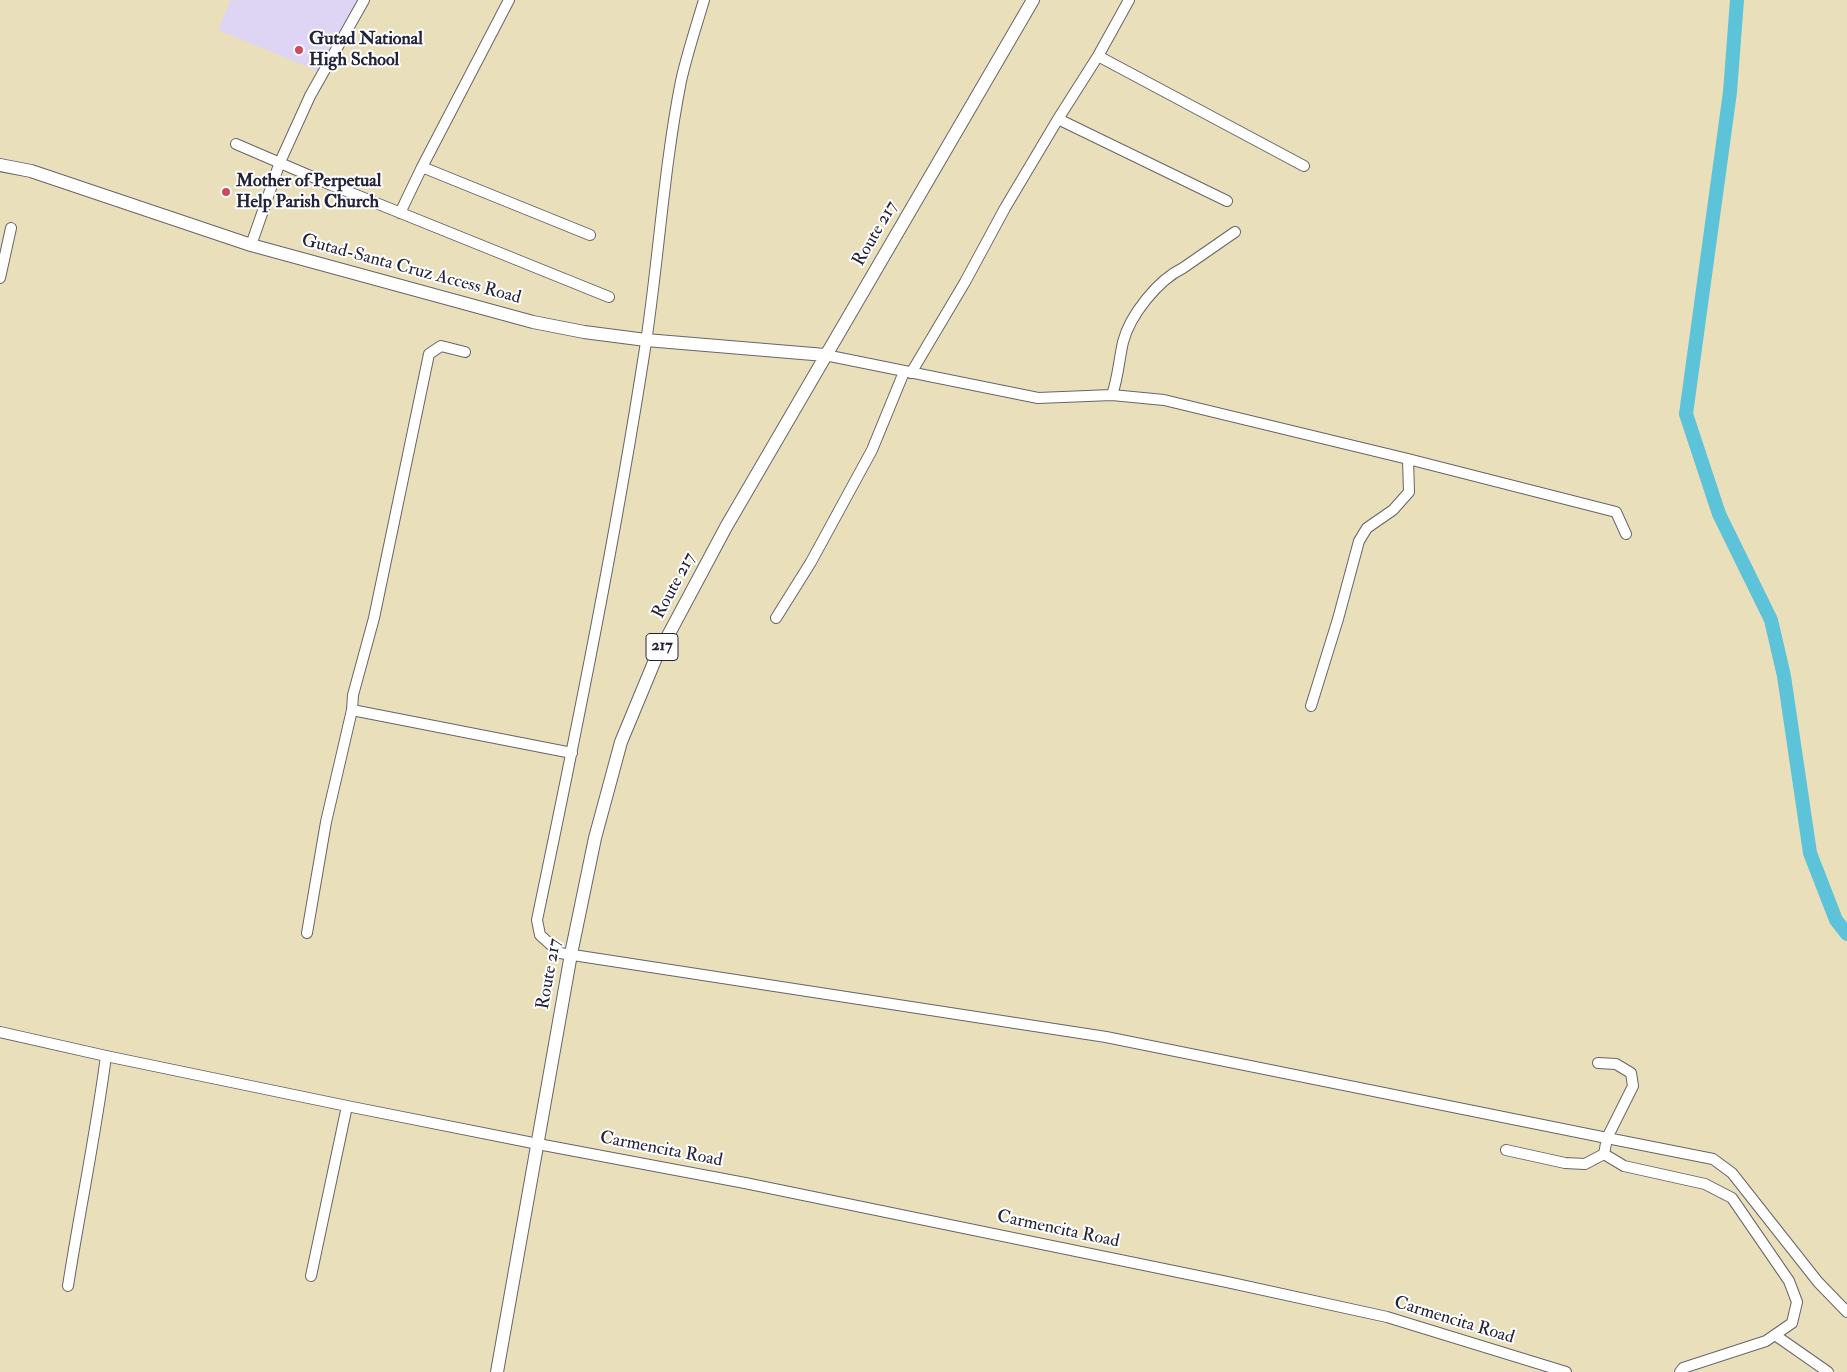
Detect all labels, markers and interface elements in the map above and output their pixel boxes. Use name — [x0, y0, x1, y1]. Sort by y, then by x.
place label: Gutad National High School — [309, 29, 423, 72]
marker: Gutad National High School — [293, 44, 305, 56]
place label: Mother of Perpetual Help Parish Church — [236, 171, 381, 213]
marker: Mother of Perpetual Help Parish Church — [220, 186, 232, 198]
street label: Route 217 — [849, 198, 903, 270]
street label: Gutad-Santa Cruz Access Road — [299, 230, 523, 310]
street label: Route 217 — [649, 549, 701, 623]
road number: 217 — [646, 634, 678, 660]
street label: Route 217 — [533, 937, 567, 1011]
street label: Carmencita Road — [598, 1128, 724, 1172]
street label: Carmencita Road — [995, 1206, 1121, 1254]
street label: Carmencita Road — [1391, 1292, 1517, 1350]

